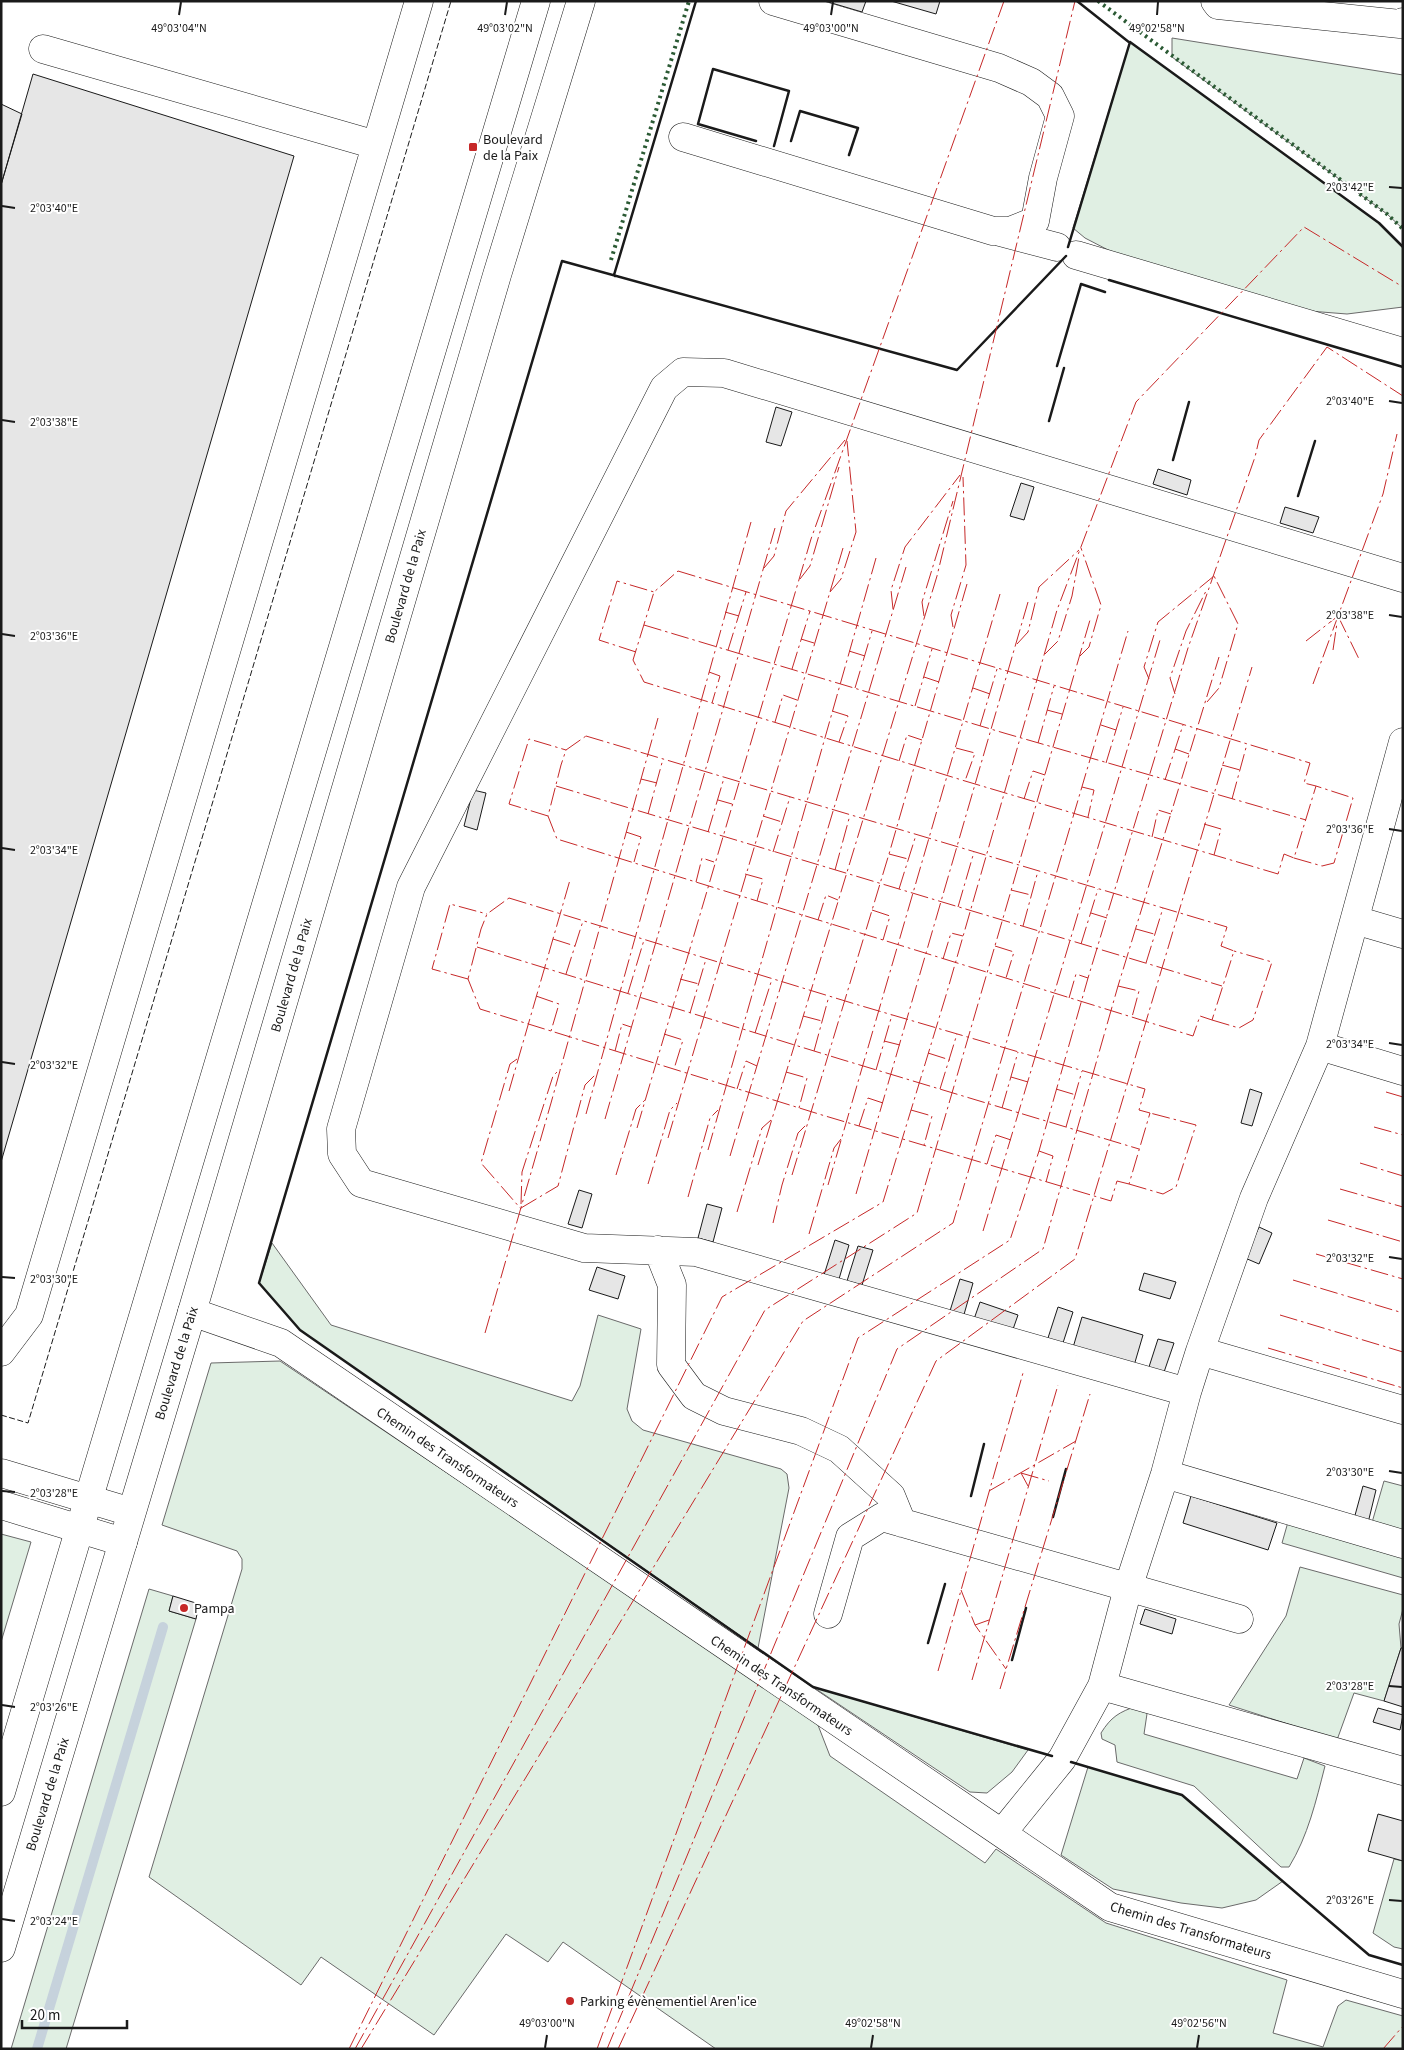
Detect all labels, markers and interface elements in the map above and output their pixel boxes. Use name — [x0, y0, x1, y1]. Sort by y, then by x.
text: 49°03'04"N — [151, 20, 207, 37]
text: 49°03'02"N — [477, 20, 533, 37]
text: 49°03'00"N — [803, 20, 859, 37]
text: 49°02'58"N — [1129, 20, 1185, 37]
place label: Boulevard de la Paix — [483, 130, 543, 166]
marker: Boulevard de la Paix — [467, 141, 479, 153]
text: 2°03'42"E — [1326, 179, 1374, 196]
text: 2°03'40"E — [30, 200, 78, 217]
text: 2°03'40"E — [1326, 393, 1374, 410]
text: 2°03'38"E — [30, 414, 78, 431]
street label: Boulevard de la Paix — [380, 526, 432, 646]
text: 2°03'38"E — [1326, 607, 1374, 624]
text: 2°03'36"E — [30, 628, 78, 645]
text: 2°03'36"E — [1326, 821, 1374, 838]
text: 2°03'34"E — [30, 842, 78, 859]
street label: Boulevard de la Paix — [266, 915, 318, 1035]
text: 2°03'34"E — [1326, 1036, 1374, 1053]
text: 2°03'32"E — [30, 1057, 78, 1074]
text: 2°03'32"E — [1326, 1250, 1374, 1267]
text: 2°03'30"E — [30, 1271, 78, 1288]
street label: Boulevard de la Paix — [150, 1303, 204, 1422]
street label: Chemin des Transformateurs — [372, 1403, 523, 1513]
text: 2°03'30"E — [1326, 1464, 1374, 1481]
text: 2°03'28"E — [30, 1485, 78, 1502]
place label: Pampa — [194, 1599, 235, 1619]
marker: Pampa — [178, 1602, 190, 1614]
street label: Chemin des Transformateurs — [706, 1631, 857, 1741]
text: 2°03'28"E — [1326, 1678, 1374, 1695]
text: 2°03'26"E — [30, 1699, 78, 1716]
street label: Boulevard de la Paix — [21, 1734, 75, 1853]
text: 2°03'26"E — [1326, 1892, 1374, 1909]
street label: Chemin des Transformateurs — [1107, 1897, 1274, 1965]
text: 2°03'24"E — [30, 1913, 78, 1930]
place label: Parking évènementiel Aren'ice — [580, 1992, 757, 2012]
marker: Parking évènementiel Aren'ice — [564, 1995, 576, 2007]
scale bar — [22, 1998, 128, 2030]
text: 20 m — [30, 2005, 60, 2026]
text: 49°03'00"N — [519, 2015, 575, 2032]
text: 49°02'58"N — [845, 2015, 901, 2032]
text: 49°02'56"N — [1171, 2015, 1227, 2032]

